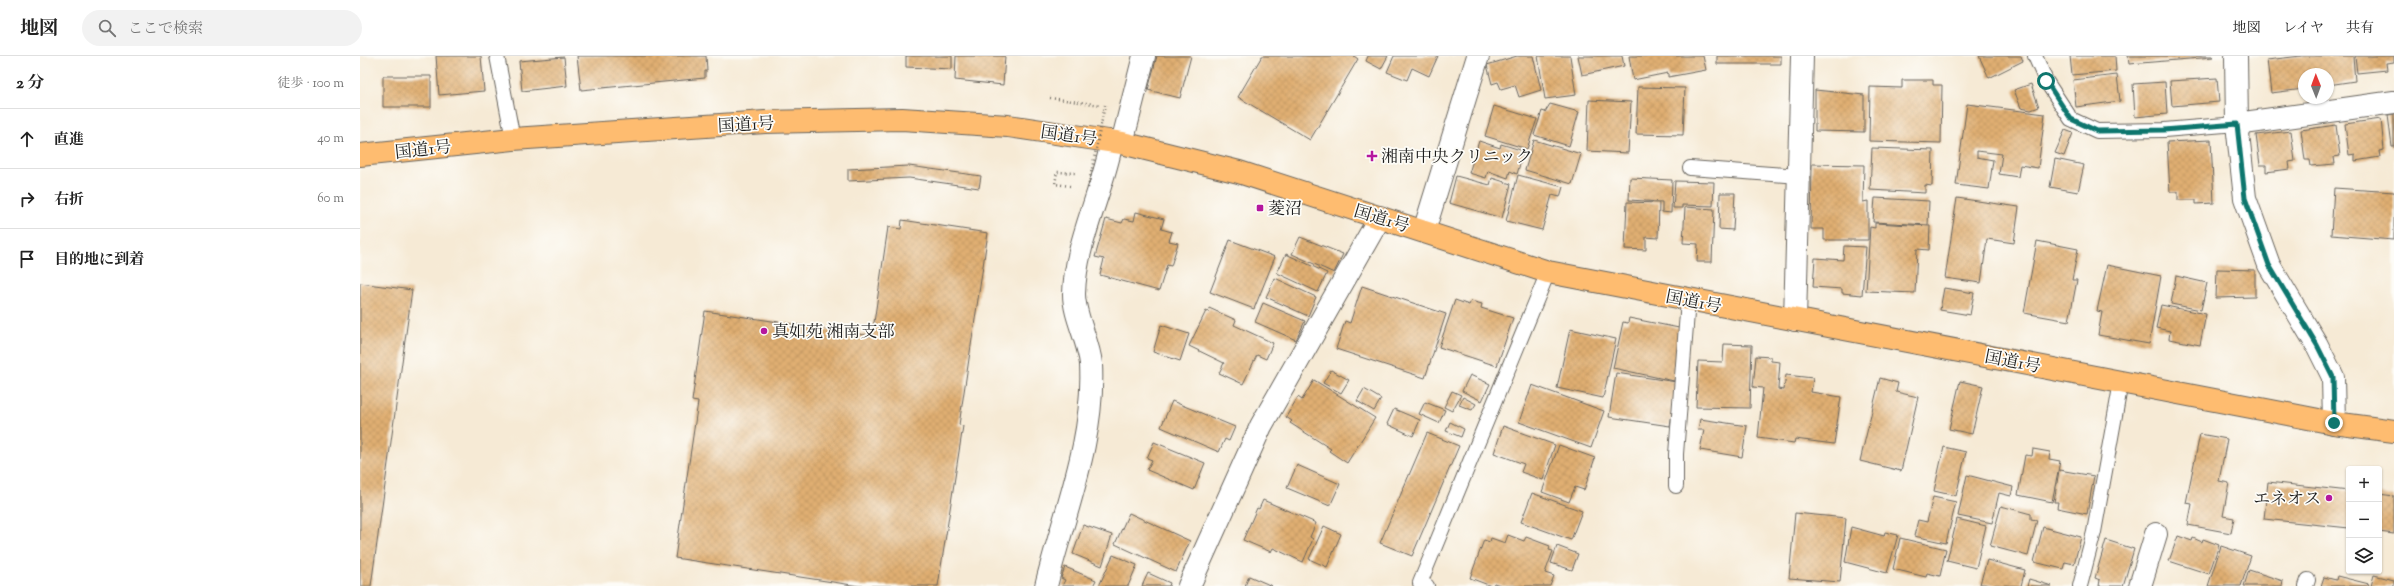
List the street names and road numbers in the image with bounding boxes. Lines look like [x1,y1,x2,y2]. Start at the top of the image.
street label: 国道1号 [717,113,775,139]
street label: 国道1号 [1039,121,1099,153]
street label: 国道1号 [394,136,453,166]
street label: 国道1号 [1351,200,1412,240]
street label: 国道1号 [1663,286,1724,320]
street label: 国道1号 [1982,346,2043,380]

